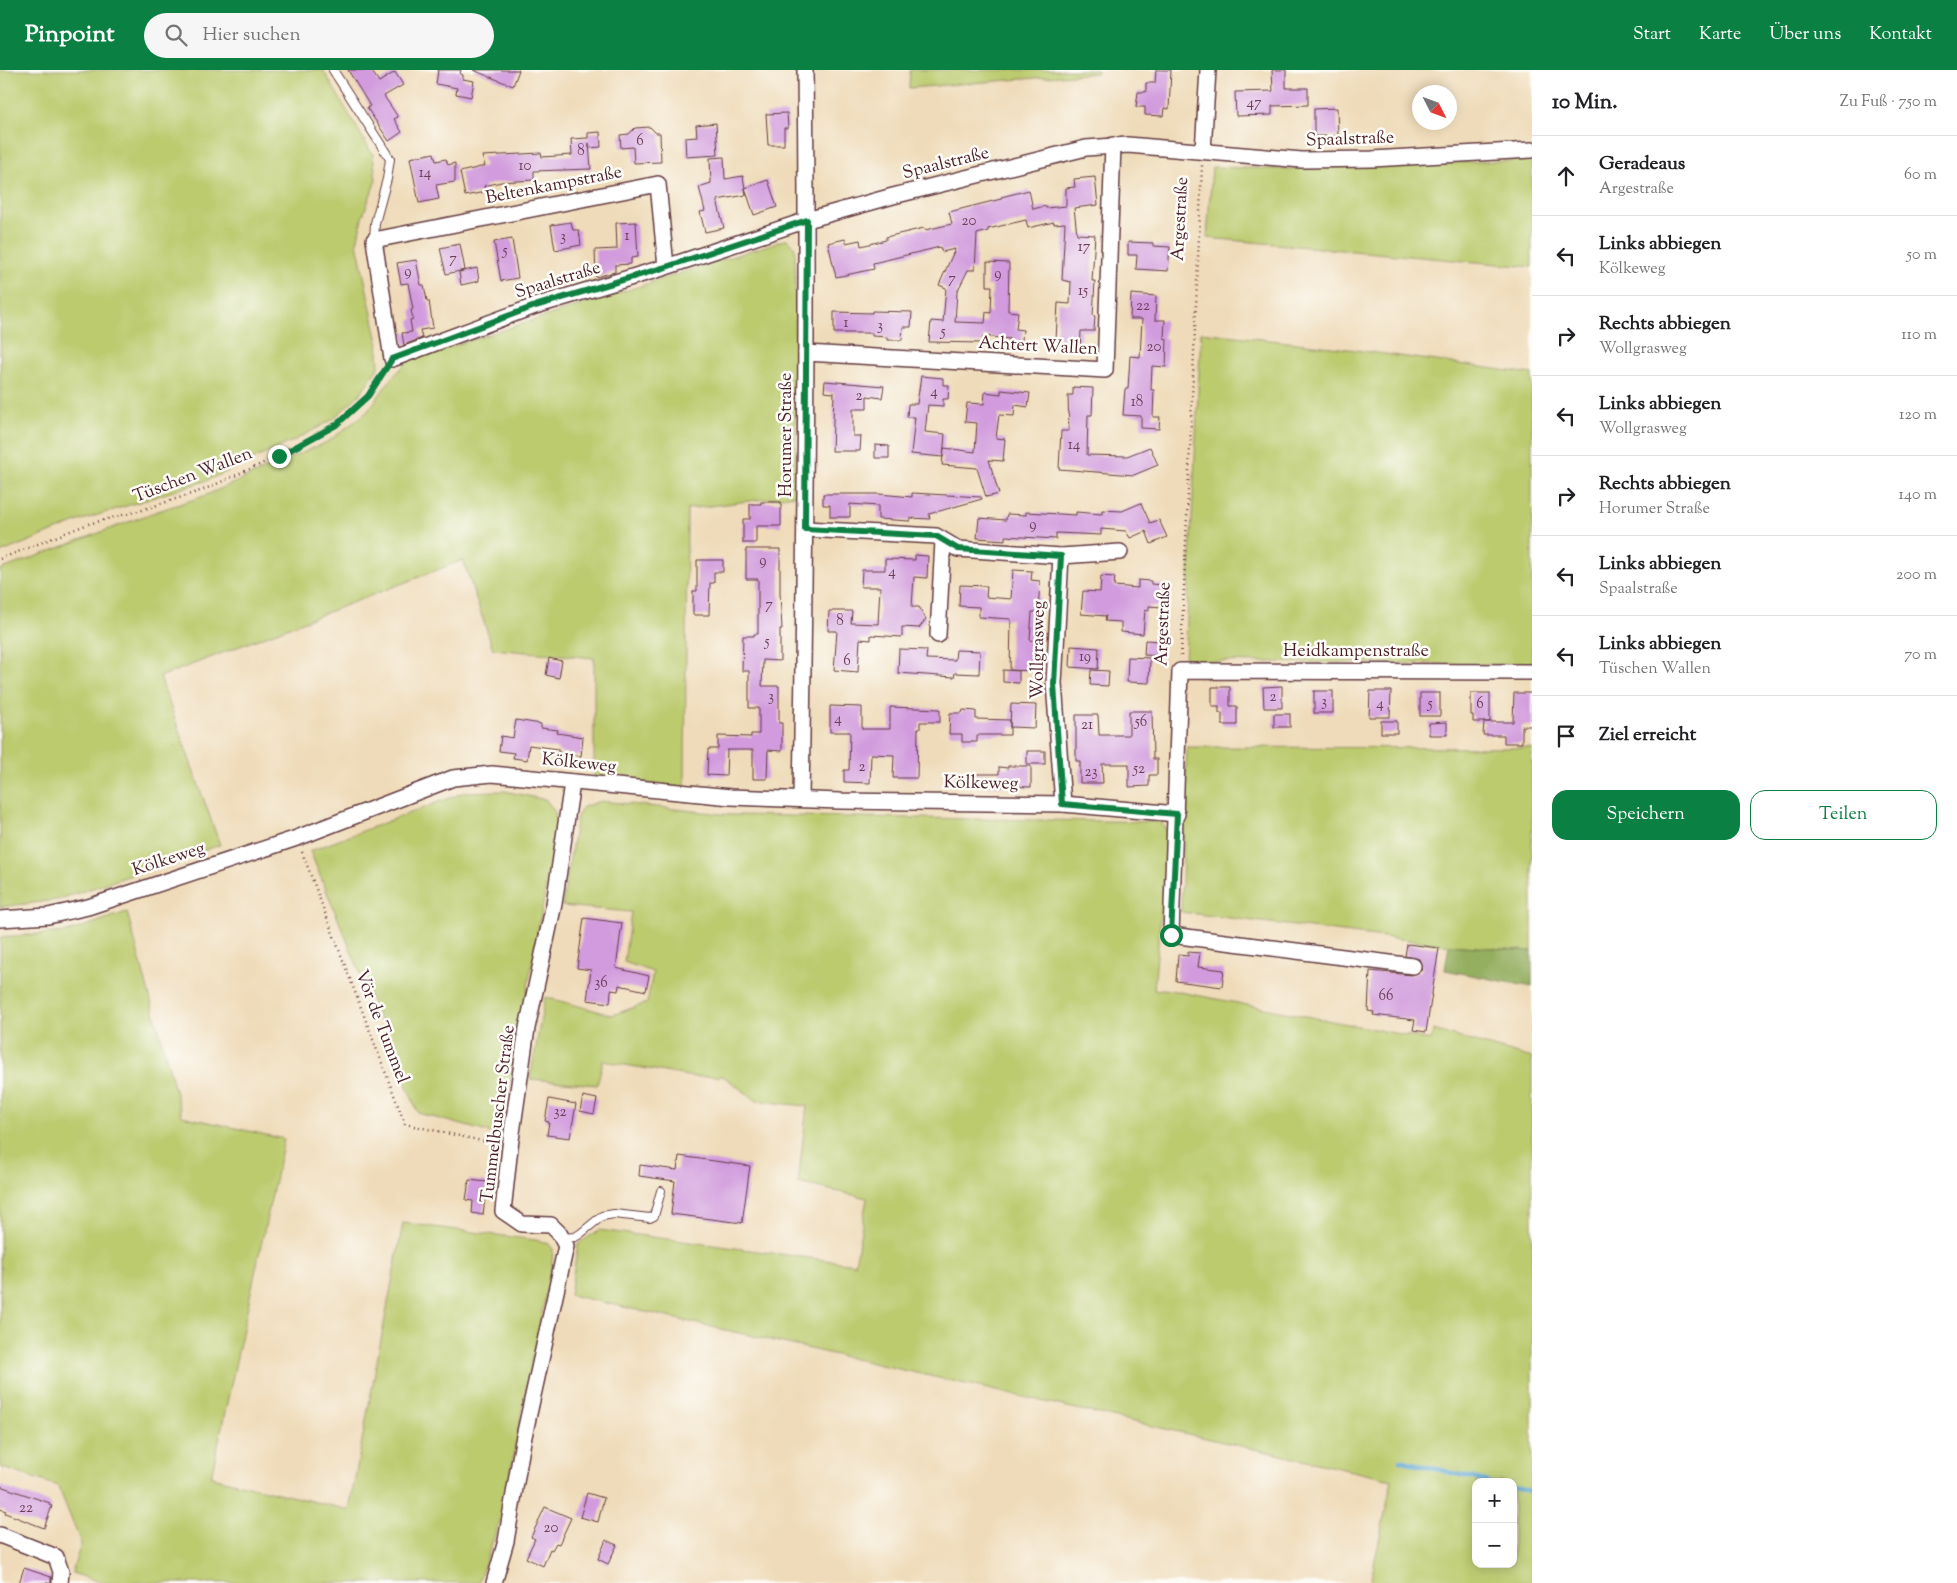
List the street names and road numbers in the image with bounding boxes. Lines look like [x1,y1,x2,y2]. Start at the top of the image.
street label: Spaalstraße [1305,125,1395,155]
street label: Spaalstraße [900,141,992,187]
street label: Beltenkampstraße [483,160,625,212]
street label: Argestraße [1166,176,1196,262]
street label: Spaalstraße [512,256,604,306]
street label: Achtert Wallen [978,331,1099,363]
street label: Horumer Straße [774,373,800,497]
street label: Tüschen Wallen [130,441,257,511]
street label: Argestraße [1150,581,1178,667]
street label: Wollgrasweg [1025,600,1053,700]
street label: Heidkampenstraße [1283,639,1429,665]
street label: Kölkeweg [540,747,618,781]
street label: Kölkeweg [943,770,1019,798]
street label: Kölkeweg [129,836,209,884]
street label: Vör de Tummel [347,966,415,1088]
street label: Tummelbuscher Straße [475,1024,523,1204]

